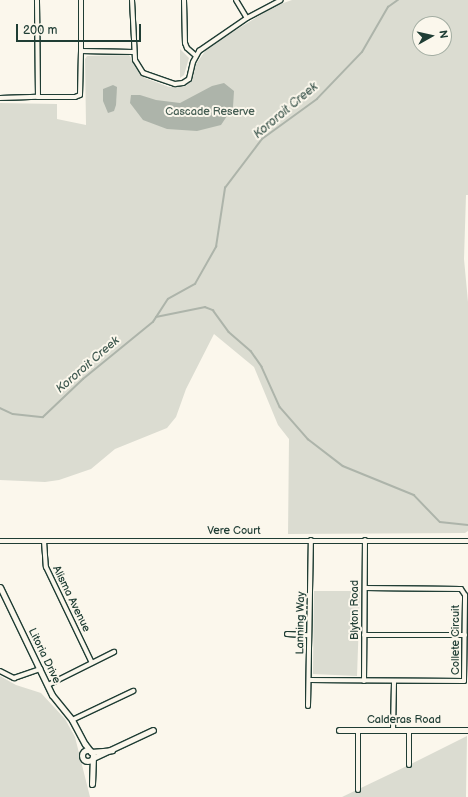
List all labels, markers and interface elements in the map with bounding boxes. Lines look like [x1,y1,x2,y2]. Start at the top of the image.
scale bar [18,16,143,42]
north arrow [412,16,452,56]
text: 200 m [23,23,57,38]
text: N [436,29,450,39]
water label: Kororoit Creek [251,80,321,142]
park label: Cascade Reserve [165,105,255,119]
water label: Kororoit Creek [53,334,123,396]
street label: Vere Court [207,524,261,538]
street label: Alisma Avenue [49,564,93,634]
street label: Blyton Road [348,580,362,640]
street label: Lanning Way [294,591,308,655]
street label: Collete Circuit [449,605,463,675]
street label: Litoria Drive [25,626,63,686]
street label: Calderas Road [367,713,441,727]

